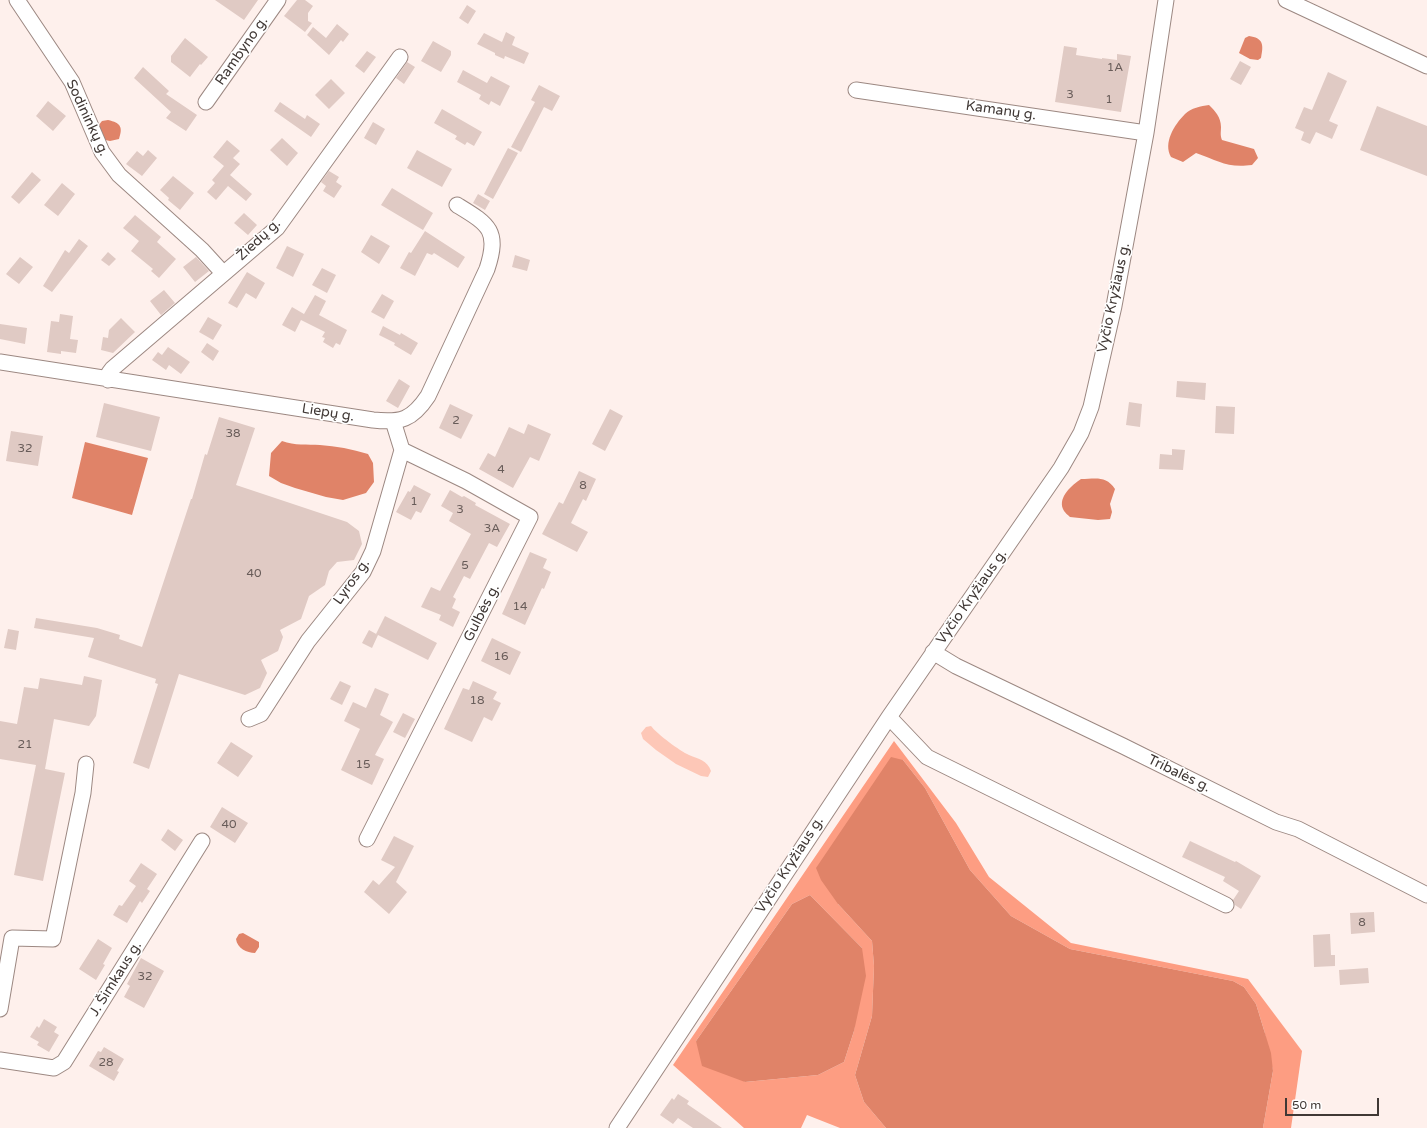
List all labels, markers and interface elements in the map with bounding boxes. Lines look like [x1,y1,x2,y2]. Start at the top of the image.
street label: Rambyno g. [212,13,272,89]
house number: 1A [1107,61,1123,75]
street label: Sodininkų g. [62,77,112,159]
house number: 3 [1066,88,1074,102]
house number: 1 [1105,93,1113,107]
street label: Kamanų g. [965,98,1037,124]
street label: Žiedų g. [234,216,284,264]
street label: Vyčio Kryžiaus g. [1094,242,1134,354]
street label: Liepų g. [301,401,355,425]
house number: 2 [452,414,460,428]
house number: 38 [225,427,241,441]
house number: 32 [17,442,33,456]
house number: 4 [497,463,505,477]
house number: 8 [579,479,587,493]
house number: 1 [410,495,418,509]
house number: 3 [456,503,464,517]
house number: 3A [484,522,500,536]
street label: Vyčio Kryžiaus g. [933,546,1011,648]
street label: Lyros g. [330,556,374,608]
house number: 5 [461,559,469,573]
house number: 40 [246,567,262,581]
street label: Gulbės g. [460,581,504,645]
house number: 14 [512,600,528,614]
house number: 16 [493,650,509,664]
house number: 18 [469,694,485,708]
house number: 21 [17,738,33,752]
street label: Tribalės g. [1145,752,1213,796]
house number: 15 [355,758,371,772]
street label: Vyčio Kryžiaus g. [752,814,828,916]
house number: 40 [221,818,237,832]
house number: 8 [1358,916,1366,930]
street label: J. Šimkaus g. [86,938,146,1020]
house number: 32 [137,970,153,984]
house number: 28 [98,1056,114,1070]
scale bar [1287,1090,1381,1116]
text: 50 m [1292,1098,1321,1112]

